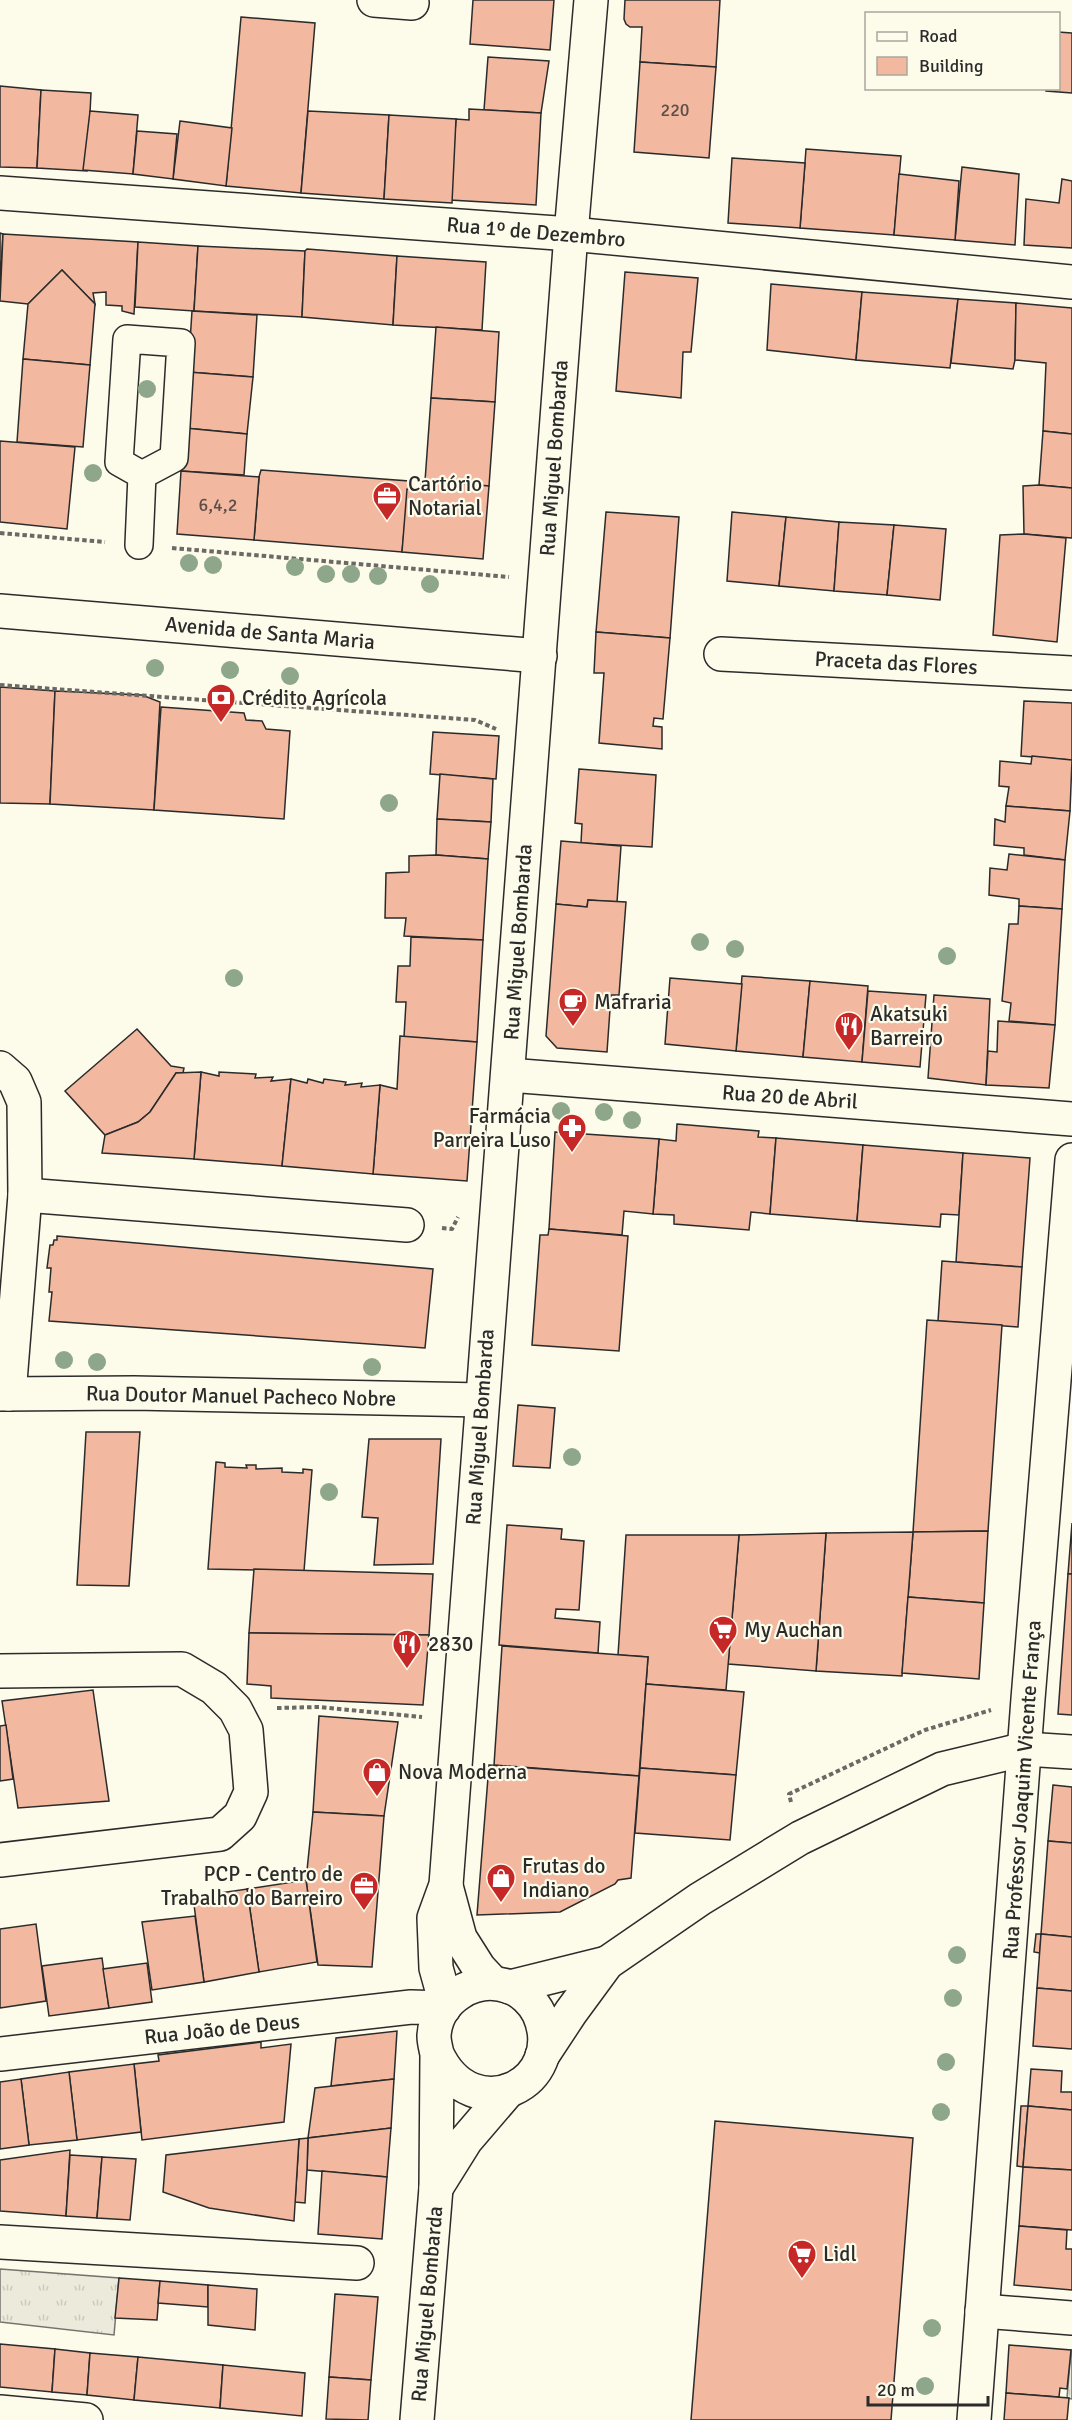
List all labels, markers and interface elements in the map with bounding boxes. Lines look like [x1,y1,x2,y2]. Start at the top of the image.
legend [865,12,1060,90]
text: Road [919,25,958,47]
text: Building [919,55,983,77]
house number: 220 [660,99,690,121]
street label: Rua 1º de Dezembro [445,211,627,253]
street label: Rua Miguel Bombarda [534,359,574,557]
place label: Cartório Notarial [408,471,482,521]
office icon: Cartório Notarial [371,480,403,522]
house number: 6,4,2 [199,494,237,516]
street label: Avenida de Santa Maria [164,611,376,655]
street label: Praceta das Flores [814,646,978,680]
bank icon: Crédito Agrícola [205,682,237,724]
place label: Crédito Agrícola [242,685,387,711]
street label: Rua Miguel Bombarda [498,843,538,1041]
cafe icon: Mafraria [557,986,589,1028]
place label: Mafraria [594,989,672,1015]
place label: Akatsuki Barreiro [870,1001,948,1051]
restaurant icon: Akatsuki Barreiro [833,1010,865,1052]
street label: Rua 20 de Abril [721,1079,859,1115]
place label: Farmácia Parreira Luso [433,1103,551,1153]
pharmacy icon: Farmácia Parreira Luso [556,1112,588,1154]
street label: Rua Miguel Bombarda [460,1328,500,1526]
street label: Rua Doutor Manuel Pacheco Nobre [86,1380,396,1412]
supermarket icon: My Auchan [707,1614,739,1656]
place label: My Auchan [744,1617,843,1643]
street label: Rua Professor Joaquim Vicente França [997,1619,1047,1961]
restaurant icon: 2830 [391,1628,423,1670]
place label: 2830 [428,1631,473,1657]
shop icon: Nova Moderna [361,1756,393,1798]
place label: Nova Moderna [398,1759,527,1785]
place label: Frutas do Indiano [522,1853,606,1903]
place label: PCP - Centro de Trabalho do Barreiro [161,1861,343,1911]
shop icon: Frutas do Indiano [485,1862,517,1904]
office icon: PCP - Centro de Trabalho do Barreiro [348,1870,380,1912]
street label: Rua João de Deus [143,2008,301,2050]
street label: Rua Miguel Bombarda [405,2205,449,2403]
supermarket icon: Lidl [786,2238,818,2280]
place label: Lidl [823,2241,857,2267]
scale bar [868,2369,988,2407]
text: 20 m [877,2379,915,2401]

